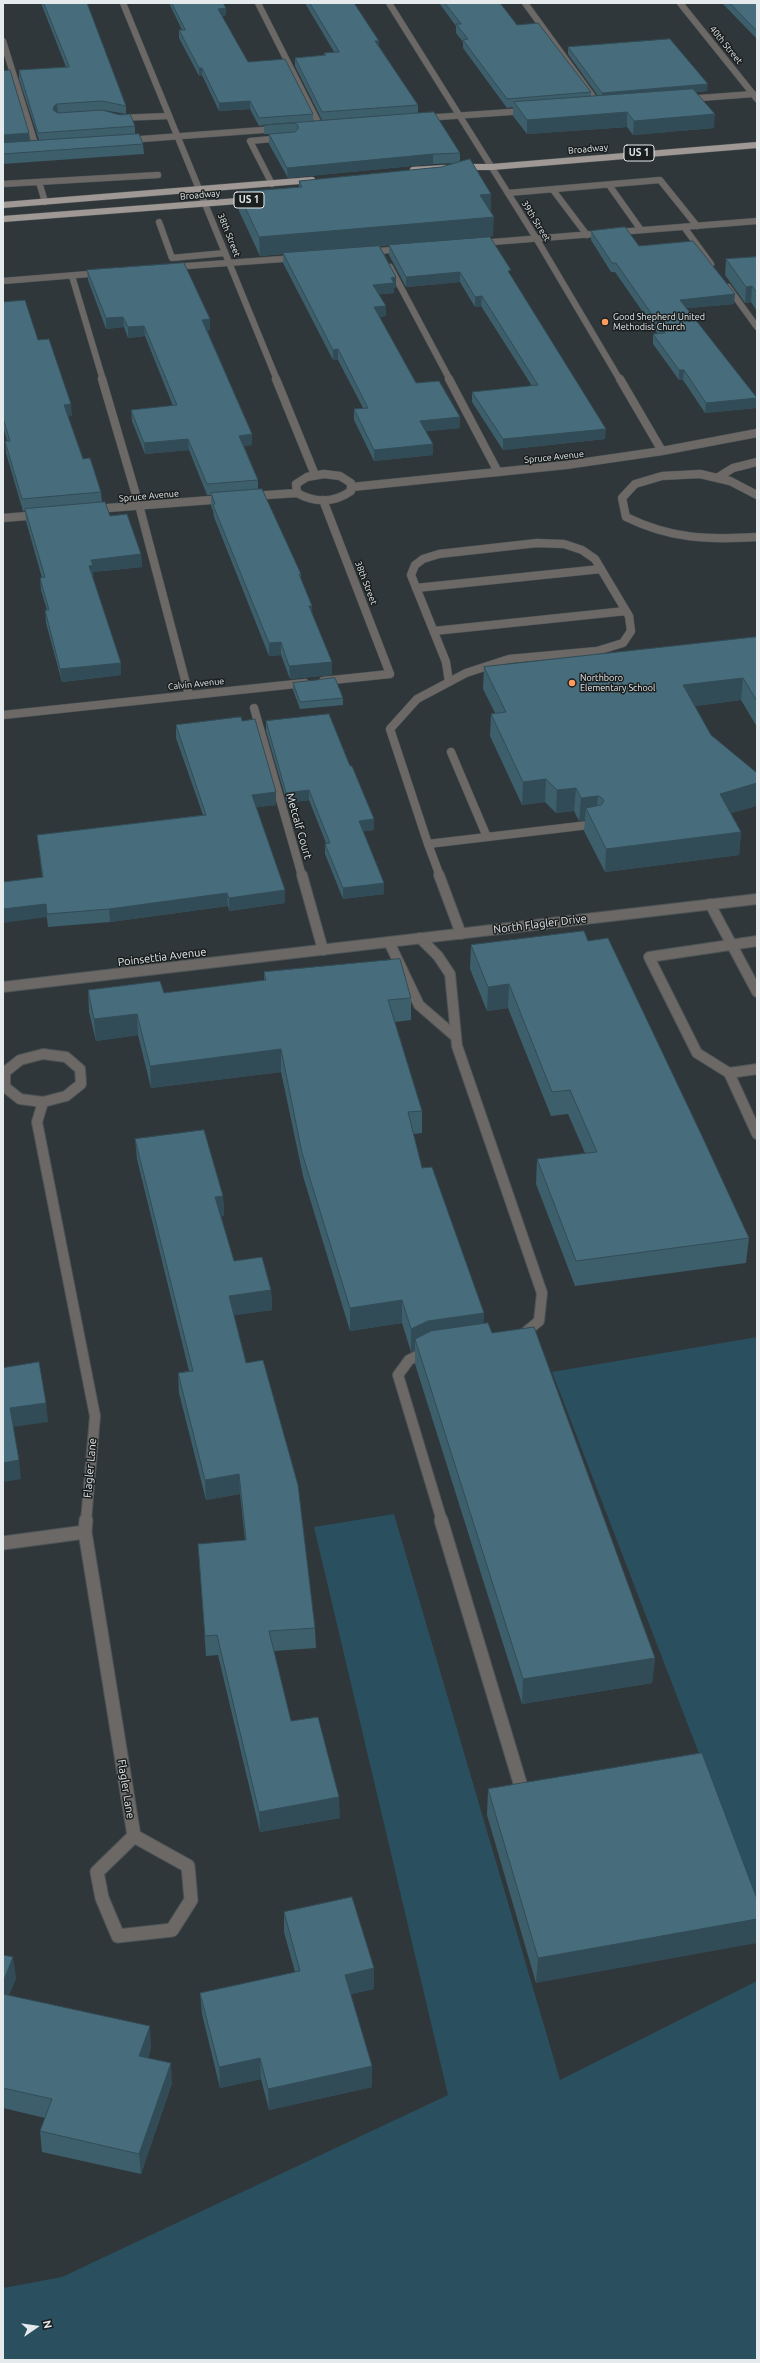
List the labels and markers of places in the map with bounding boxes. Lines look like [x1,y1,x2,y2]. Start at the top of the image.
place label: Good Shepherd United Methodist Church [613,312,705,333]
marker: Good Shepherd United Methodist Church [600,317,610,327]
place label: Northboro Elementary School [580,673,655,694]
marker: Northboro Elementary School [567,678,577,688]

